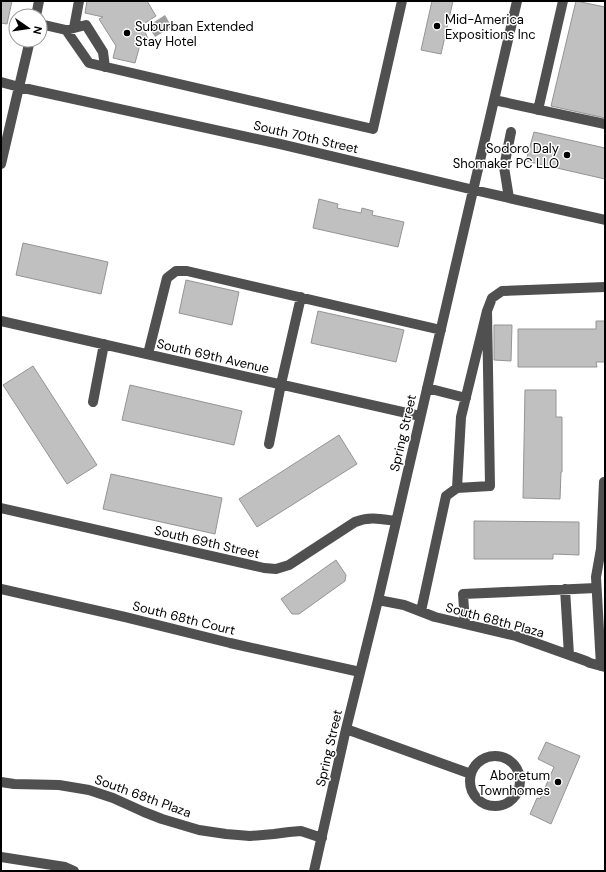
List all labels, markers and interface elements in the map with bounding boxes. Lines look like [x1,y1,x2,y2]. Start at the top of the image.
north arrow [8,8,48,48]
place label: Mid-America Expositions Inc [445,11,536,43]
place label: Suburban Extended Stay Hotel [135,18,254,50]
marker: Mid-America Expositions Inc [432,21,442,31]
text: N [30,25,45,36]
marker: Suburban Extended Stay Hotel [122,28,132,38]
street label: South 70th Street [252,117,360,157]
place label: Sodoro Daly Shomaker PC LLO [453,140,559,172]
marker: Sodoro Daly Shomaker PC LLO [562,150,572,160]
street label: South 69th Avenue [155,335,271,377]
street label: Spring Street [386,393,420,473]
street label: South 69th Street [153,522,261,562]
street label: South 68th Court [131,597,237,639]
street label: South 68th Plaza [444,599,546,641]
street label: Spring Street [312,708,346,788]
place label: Aboretum Townhomes [478,767,550,799]
street label: South 68th Plaza [92,771,194,821]
marker: Aboretum Townhomes [553,777,563,787]

